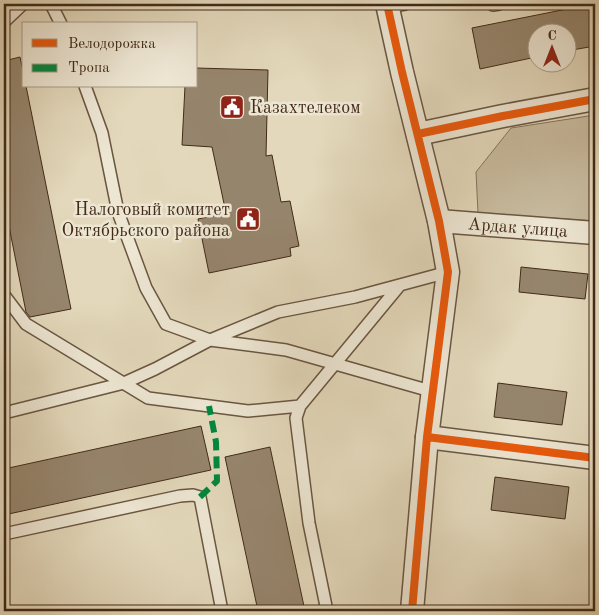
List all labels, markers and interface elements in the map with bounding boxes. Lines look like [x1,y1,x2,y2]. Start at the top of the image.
legend [22,22,198,88]
north arrow [526,22,576,72]
text: С [547,29,557,43]
text: Велодорожка [68,37,156,52]
text: Тропа [68,61,110,76]
public building icon: Казахтелеком [219,94,245,120]
place label: Казахтелеком [250,99,361,117]
place label: Налоговый комитет Октябрьского района [62,201,230,240]
public building icon: Налоговый комитет Октябрьского района [235,206,261,232]
street label: Ардак улица [467,215,569,241]

